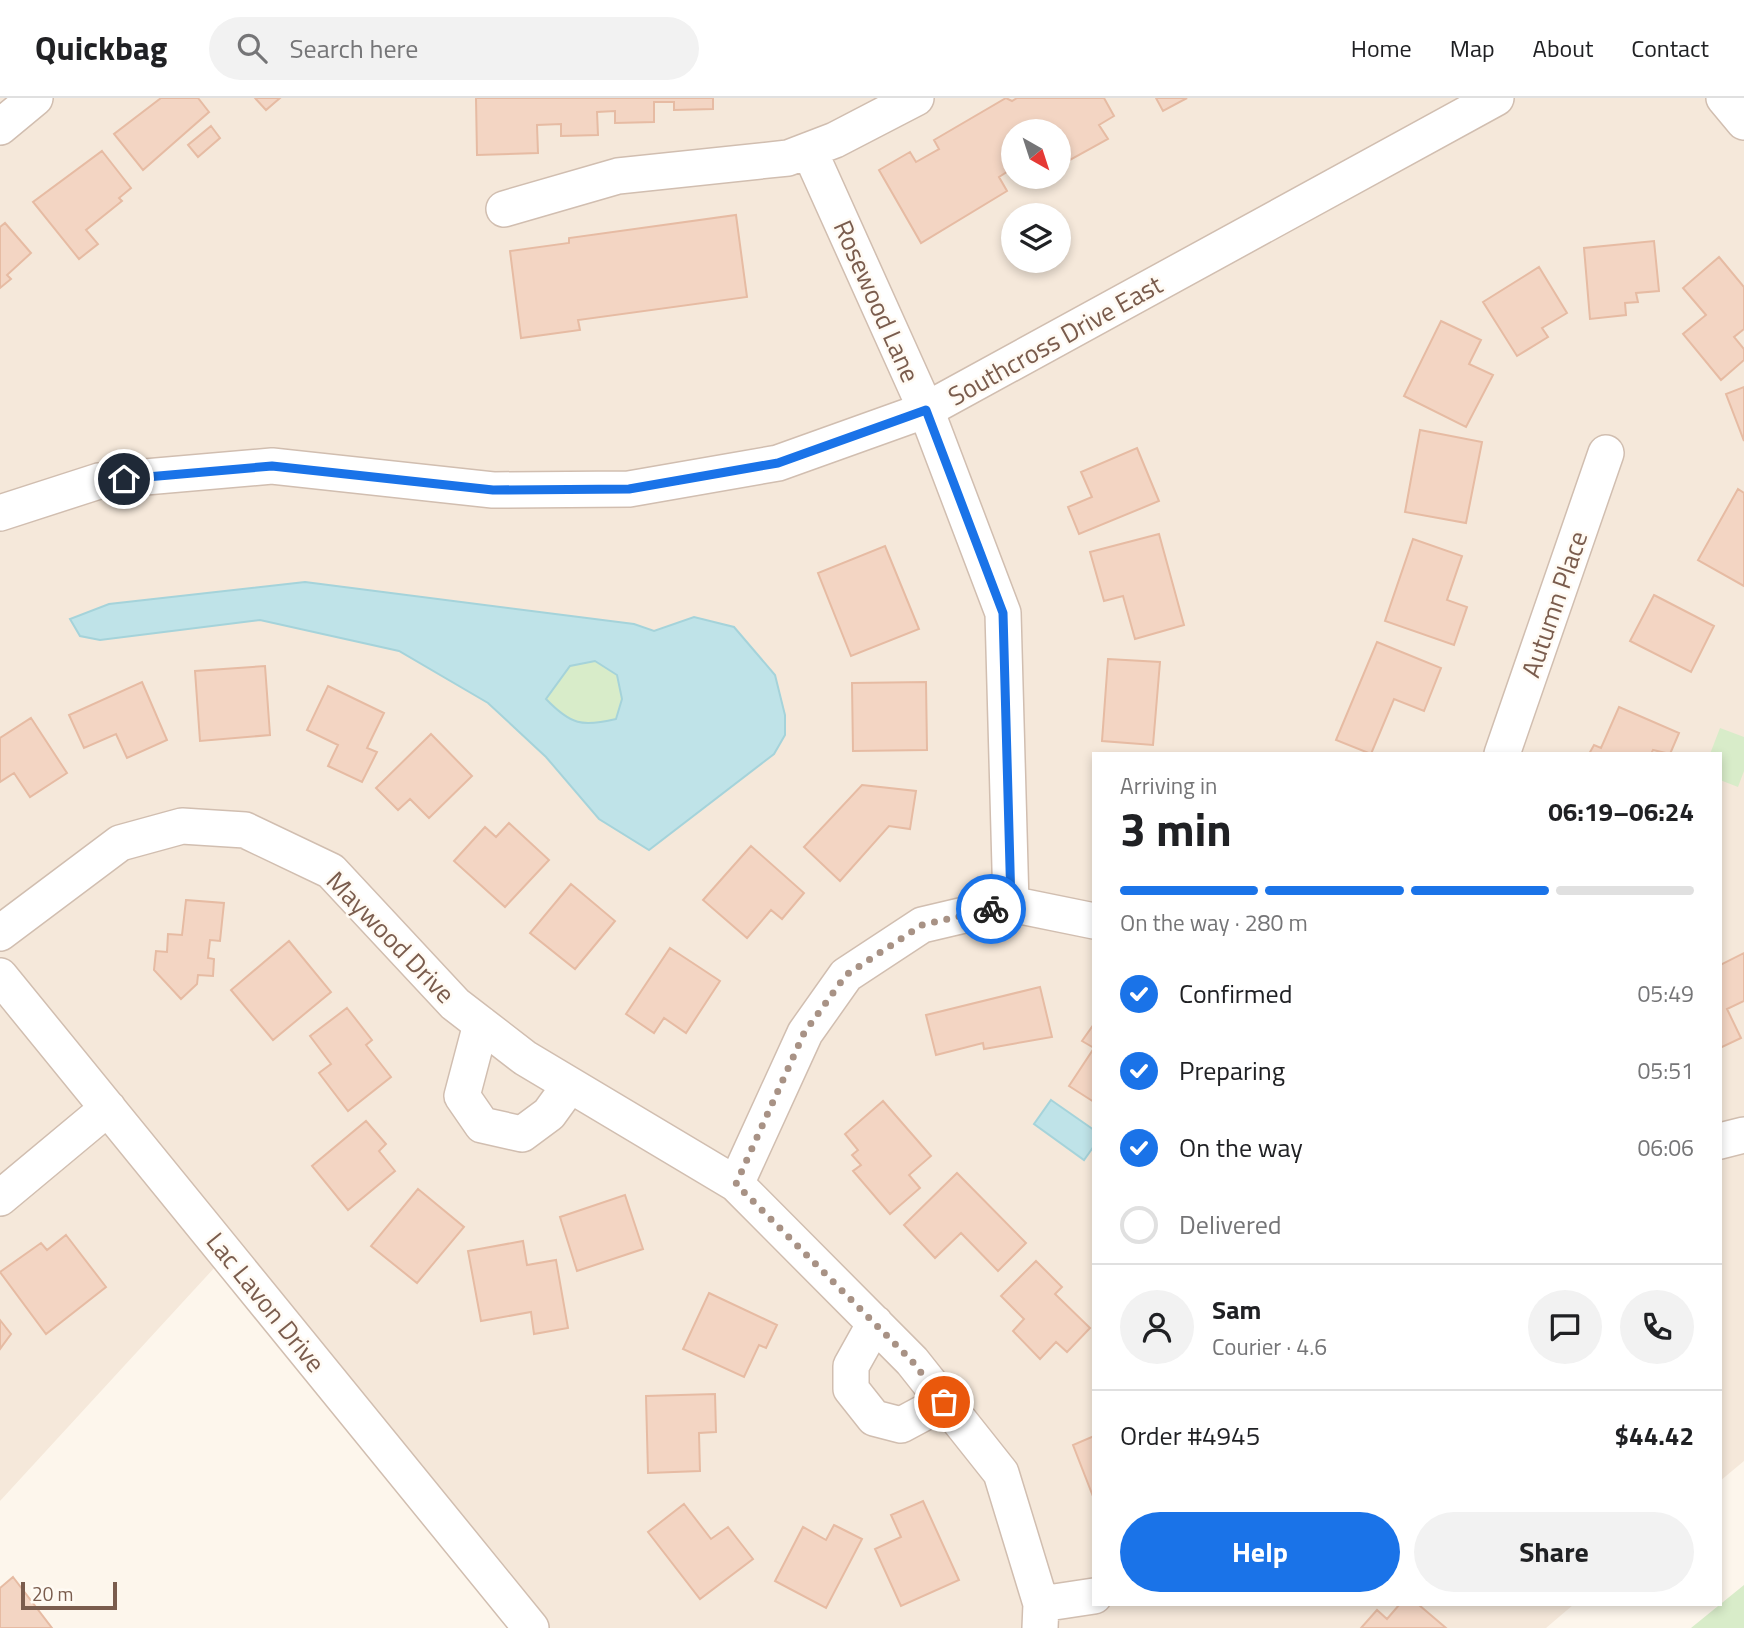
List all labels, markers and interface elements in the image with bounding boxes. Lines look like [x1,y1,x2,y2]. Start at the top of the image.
search box [209,17,699,80]
text: Quickbag [35,23,167,73]
icon: search [233,29,271,67]
text: Search here [289,29,418,68]
text: Home [1351,30,1412,66]
text: Map [1450,30,1495,66]
text: About [1533,30,1593,66]
text: Contact [1631,30,1709,66]
north arrow [1001,119,1071,189]
map controls [1001,119,1071,273]
button: layers [1001,203,1071,273]
street label: Rosewood Lane [824,214,930,388]
street label: Southcross Drive East [941,265,1169,415]
pin [94,449,154,509]
icon: home [105,460,143,498]
street label: Autumn Place [1511,526,1597,682]
text: Arriving in [1120,768,1217,803]
text: 06:19–06:24 [1548,792,1694,831]
text: 3 min [1120,794,1232,864]
street label: Maywood Drive [318,862,464,1012]
courier [956,874,1026,944]
icon: bike [972,890,1010,928]
text: On the way · 280 m [1120,905,1308,940]
text: Confirmed [1179,974,1293,1013]
icon: check [1120,975,1158,1013]
text: 05:49 [1637,976,1694,1011]
text: Preparing [1179,1051,1285,1090]
icon: check [1120,1052,1158,1090]
text: 05:51 [1637,1053,1694,1088]
text: On the way [1179,1128,1303,1167]
icon: check [1120,1129,1158,1167]
text: 06:06 [1637,1130,1694,1165]
text: Delivered [1179,1205,1282,1244]
street label: Lac Lavon Drive [197,1224,335,1380]
button: person [1120,1290,1194,1364]
text: Sam [1212,1290,1261,1329]
button: chat [1528,1290,1602,1364]
button: phone [1620,1290,1694,1364]
text: Courier · 4.6 [1212,1329,1327,1364]
pin [914,1372,974,1432]
icon: bag [925,1383,963,1421]
text: Order #4945 [1120,1416,1260,1455]
text: $44.42 [1615,1416,1694,1455]
button: Help [1120,1512,1400,1592]
button: Share [1414,1512,1694,1592]
scale bar [21,1579,117,1611]
text: 20 m [32,1579,73,1608]

